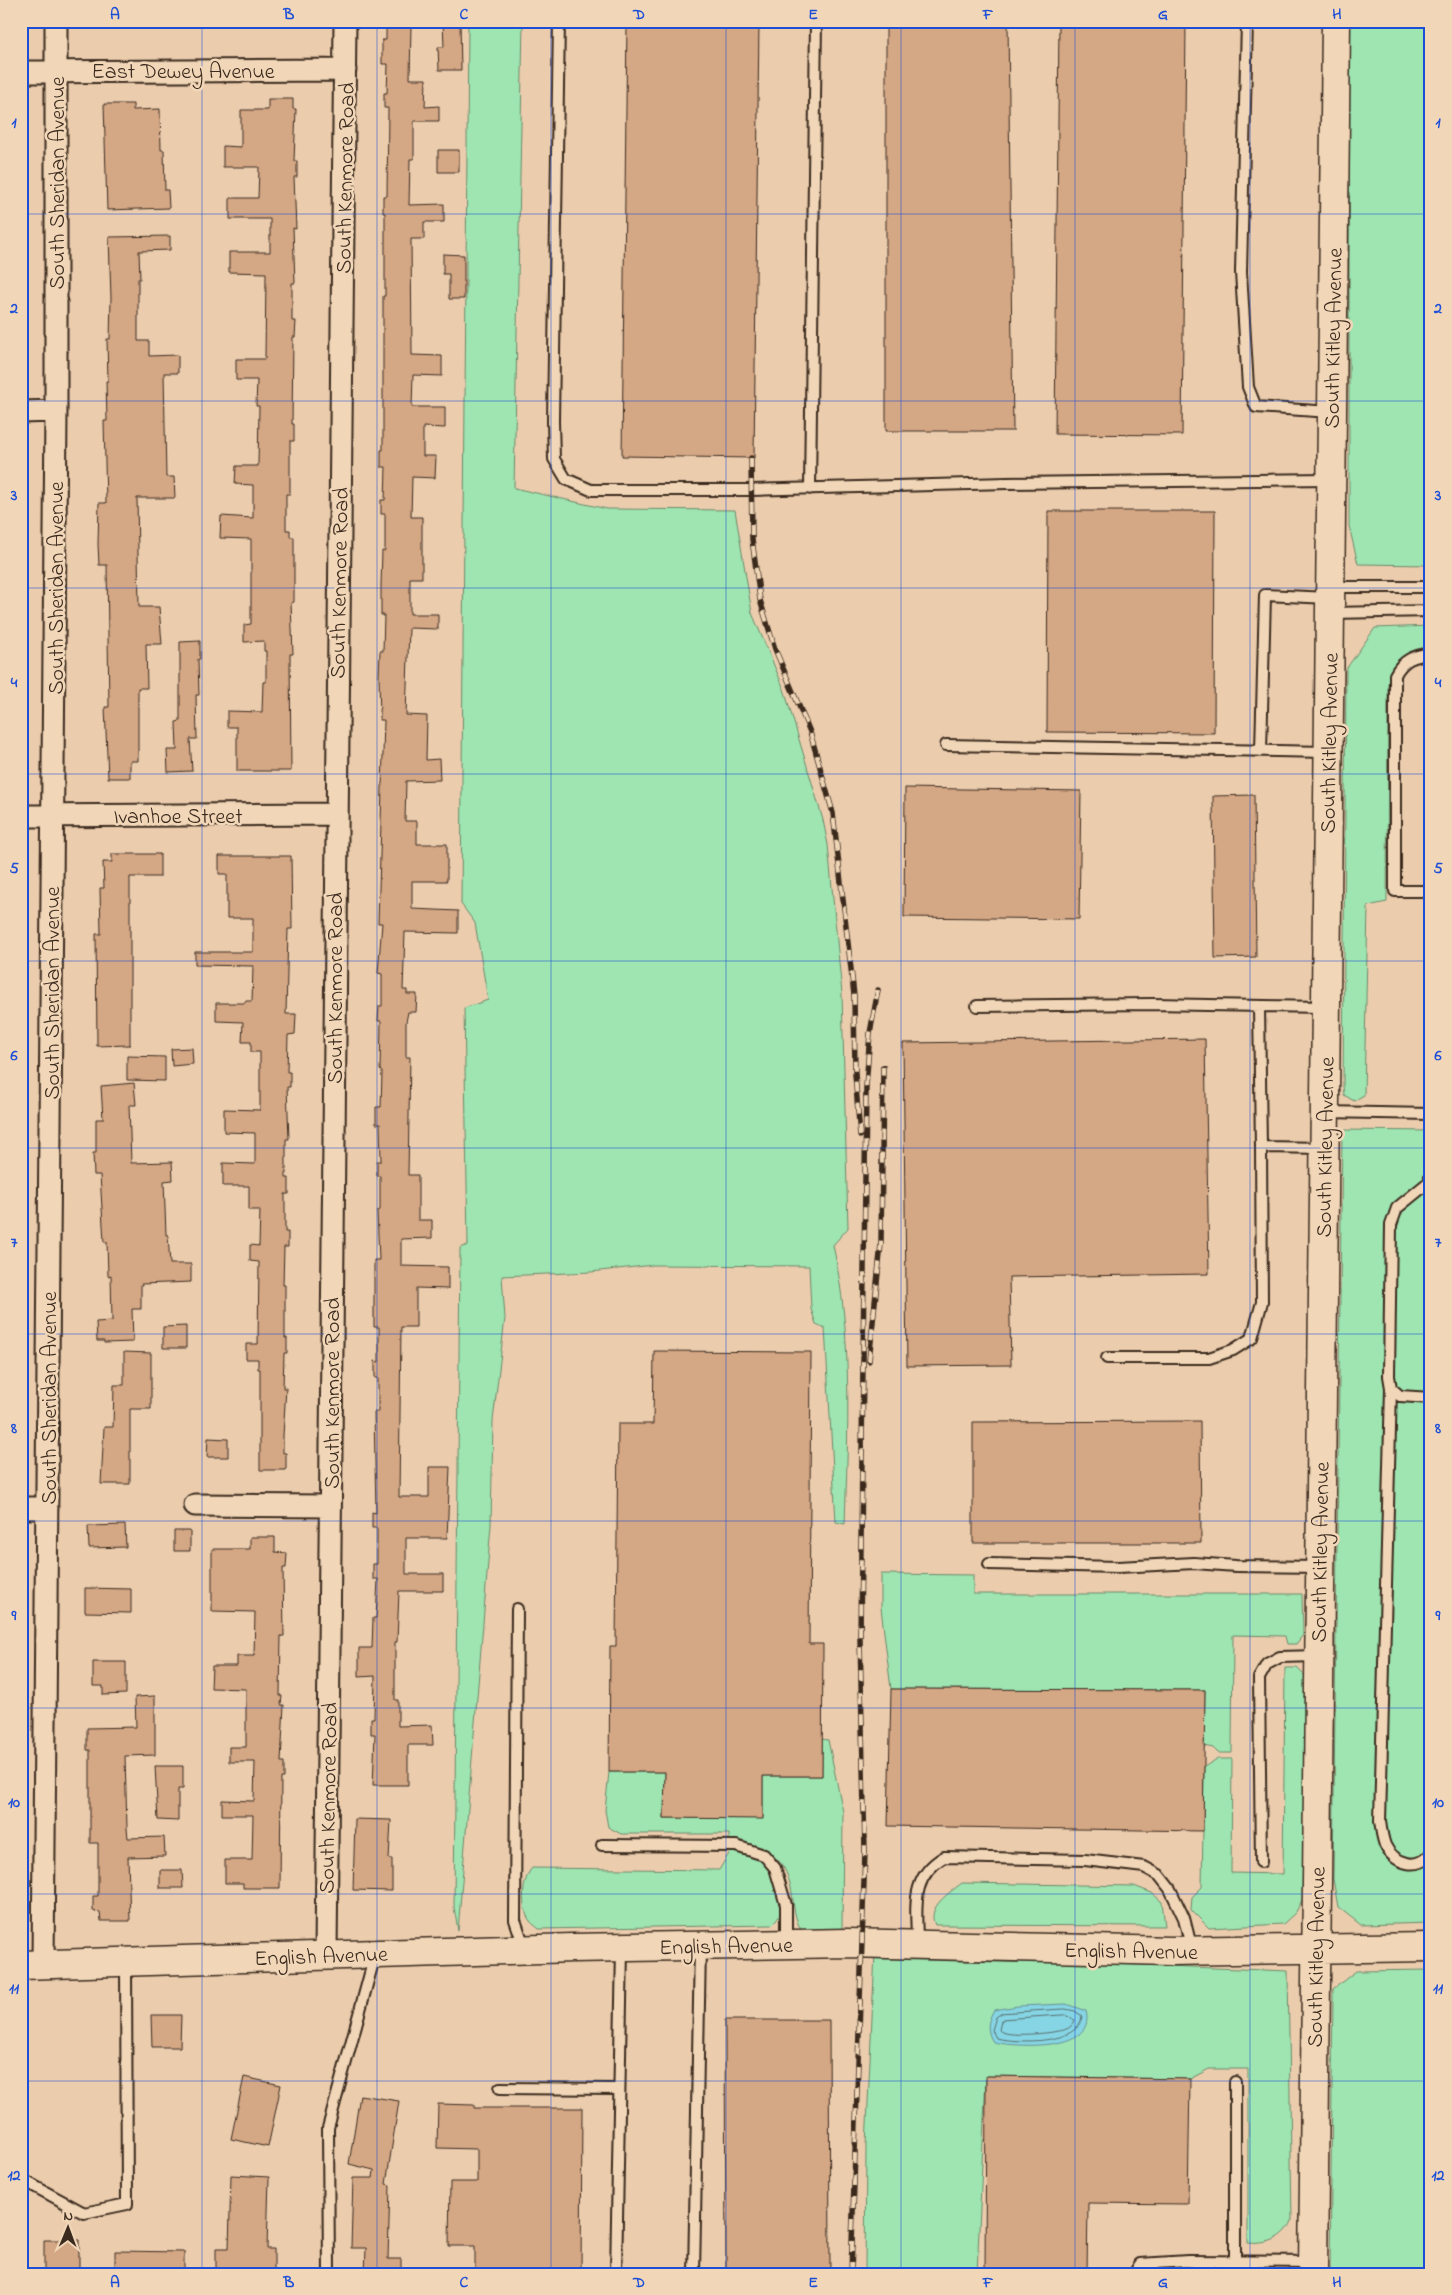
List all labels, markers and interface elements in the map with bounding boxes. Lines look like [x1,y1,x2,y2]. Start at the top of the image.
text: A [110,3,120,27]
text: B [283,3,295,27]
text: C [460,3,469,27]
text: D [632,3,645,27]
text: E [808,3,818,27]
text: F [982,3,994,27]
text: G [1158,3,1168,27]
text: H [1332,3,1342,27]
street label: East Dewey Avenue [91,57,275,90]
street label: South Sheridan Avenue [43,76,75,290]
street label: South Kenmore Road [329,82,365,274]
text: 1 [11,111,17,135]
text: 1 [1435,111,1441,135]
street label: South Kitley Avenue [1317,247,1354,429]
text: 2 [9,297,18,321]
text: 2 [1433,297,1442,321]
street label: South Sheridan Avenue [42,481,74,695]
text: 3 [10,484,18,508]
text: 3 [1434,484,1442,508]
street label: South Kenmore Road [323,487,359,679]
street label: South Kitley Avenue [1313,652,1350,834]
text: 4 [10,671,18,695]
text: 4 [1434,671,1442,695]
street label: Ivanhoe Street [113,802,243,834]
text: 5 [9,857,19,881]
text: 5 [1433,857,1443,881]
street label: South Sheridan Avenue [38,886,70,1100]
street label: South Kenmore Road [321,892,353,1084]
text: 6 [9,1044,18,1068]
text: 6 [1433,1044,1442,1068]
street label: South Kitley Avenue [1309,1056,1346,1238]
text: 7 [11,1231,18,1255]
text: 7 [1435,1231,1442,1255]
street label: South Sheridan Avenue [35,1291,67,1505]
street label: South Kenmore Road [318,1297,350,1489]
text: 8 [10,1417,17,1441]
text: 8 [1434,1417,1441,1441]
street label: South Kitley Avenue [1304,1461,1341,1643]
text: 9 [11,1604,17,1628]
text: 9 [1435,1604,1441,1628]
street label: South Kenmore Road [312,1702,348,1894]
text: 10 [8,1791,20,1815]
text: 10 [1432,1791,1444,1815]
street label: South Kitley Avenue [1300,1866,1337,2048]
street label: English Avenue [659,1931,793,1966]
street label: English Avenue [1064,1936,1198,1971]
street label: English Avenue [254,1940,389,1977]
text: 11 [9,1977,20,2001]
text: 11 [1433,1977,1444,2001]
text: 12 [7,2164,21,2188]
text: 12 [1431,2164,1445,2188]
north arrow [42,2202,92,2252]
text: N [63,2206,73,2227]
text: A [110,2271,120,2295]
text: B [283,2271,295,2295]
text: C [460,2271,469,2295]
text: D [632,2271,645,2295]
text: E [808,2271,818,2295]
text: F [982,2271,994,2295]
text: G [1158,2271,1168,2295]
text: H [1332,2271,1342,2295]

